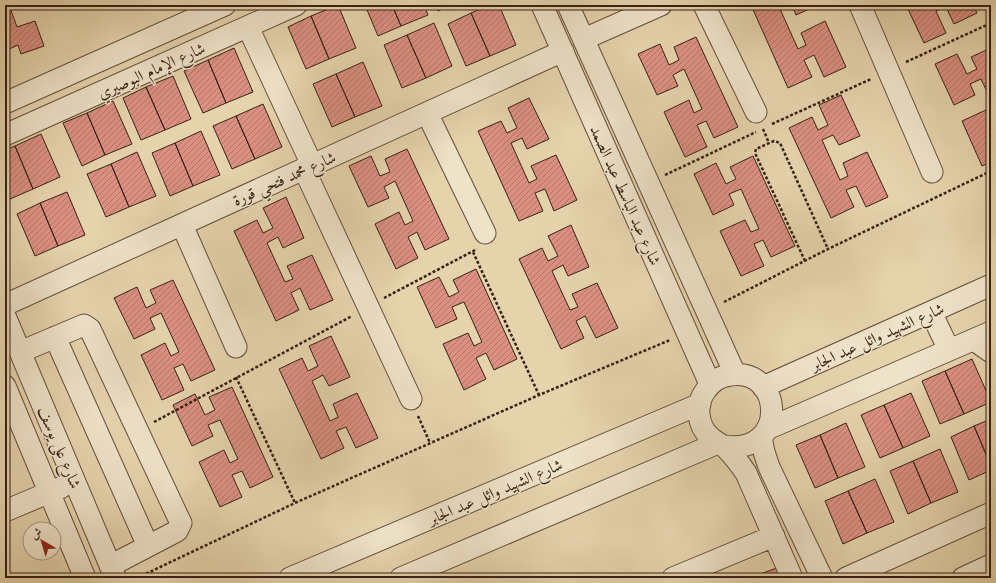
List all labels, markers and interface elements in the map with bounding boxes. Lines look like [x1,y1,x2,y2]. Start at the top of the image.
street label: شارع الإمام البوصيري [96,41,210,107]
street label: شارع عبد الباسط عبد الصمد [582,123,663,270]
street label: شارع محمد فتحي قورة [231,150,341,215]
street label: شارع الشهيد وائل عبد الجابر [807,301,948,379]
street label: شارع على يوسف [30,404,83,493]
street label: شارع الشهيد وائل عبد الجابر [425,457,567,533]
north arrow [22,521,62,561]
text: ش [29,527,45,542]

